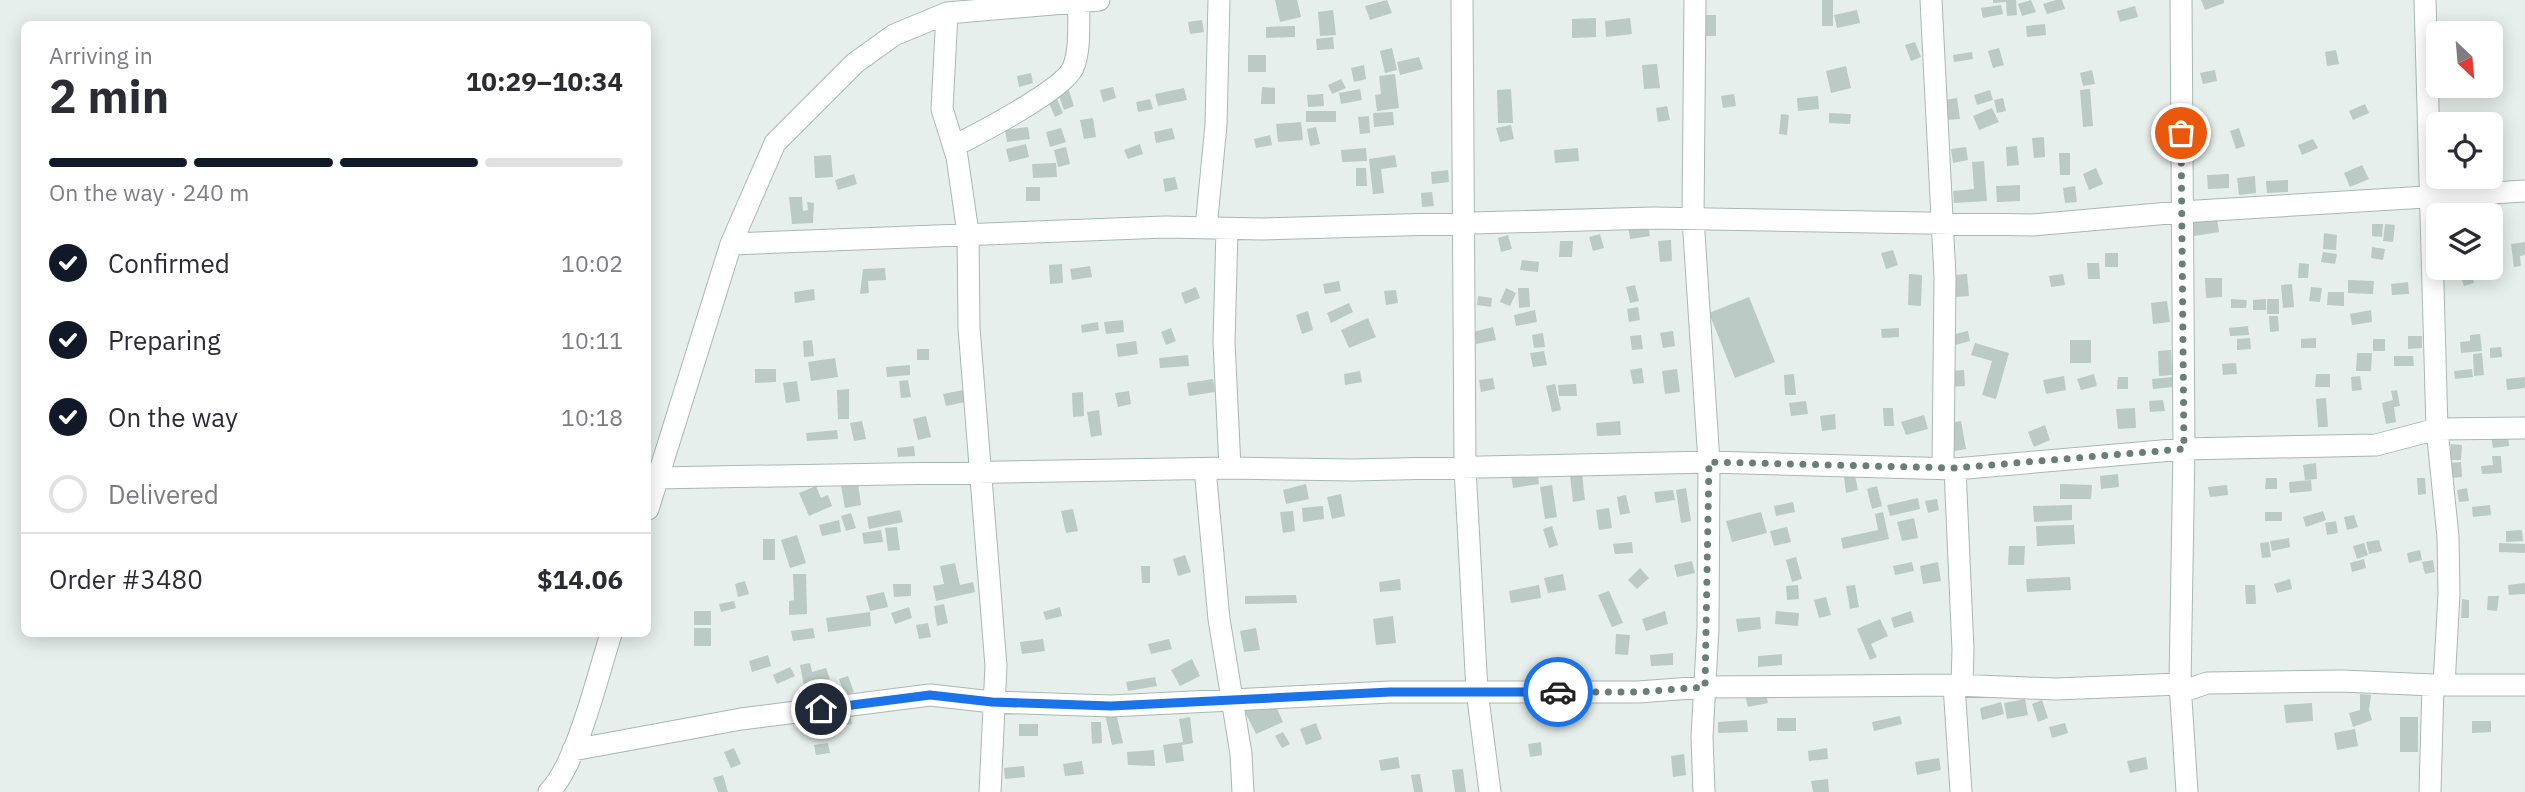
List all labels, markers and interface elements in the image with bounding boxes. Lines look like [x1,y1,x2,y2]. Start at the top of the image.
north arrow [2426,21,2502,98]
map controls [2426,21,2503,280]
text: Arriving in [49,40,153,70]
text: 10:29–10:34 [466,64,623,98]
text: 2 min [49,66,169,126]
pin [2151,103,2211,163]
button: locate [2426,112,2503,189]
icon: bag [2162,114,2200,152]
text: On the way · 240 m [49,177,249,207]
button: layers [2426,203,2503,280]
icon: check [49,244,87,282]
text: Confirmed [108,246,230,280]
text: 10:02 [561,248,623,278]
icon: check [49,321,87,359]
text: Preparing [108,323,221,357]
text: 10:11 [561,325,623,355]
icon: check [49,398,87,436]
text: On the way [108,400,238,434]
text: 10:18 [561,402,623,432]
text: Delivered [108,477,219,511]
text: Order #3480 [49,562,203,596]
text: $14.06 [537,562,623,596]
courier [1523,657,1593,727]
icon: car [1539,673,1577,711]
pin [791,679,851,739]
icon: home [802,690,840,728]

